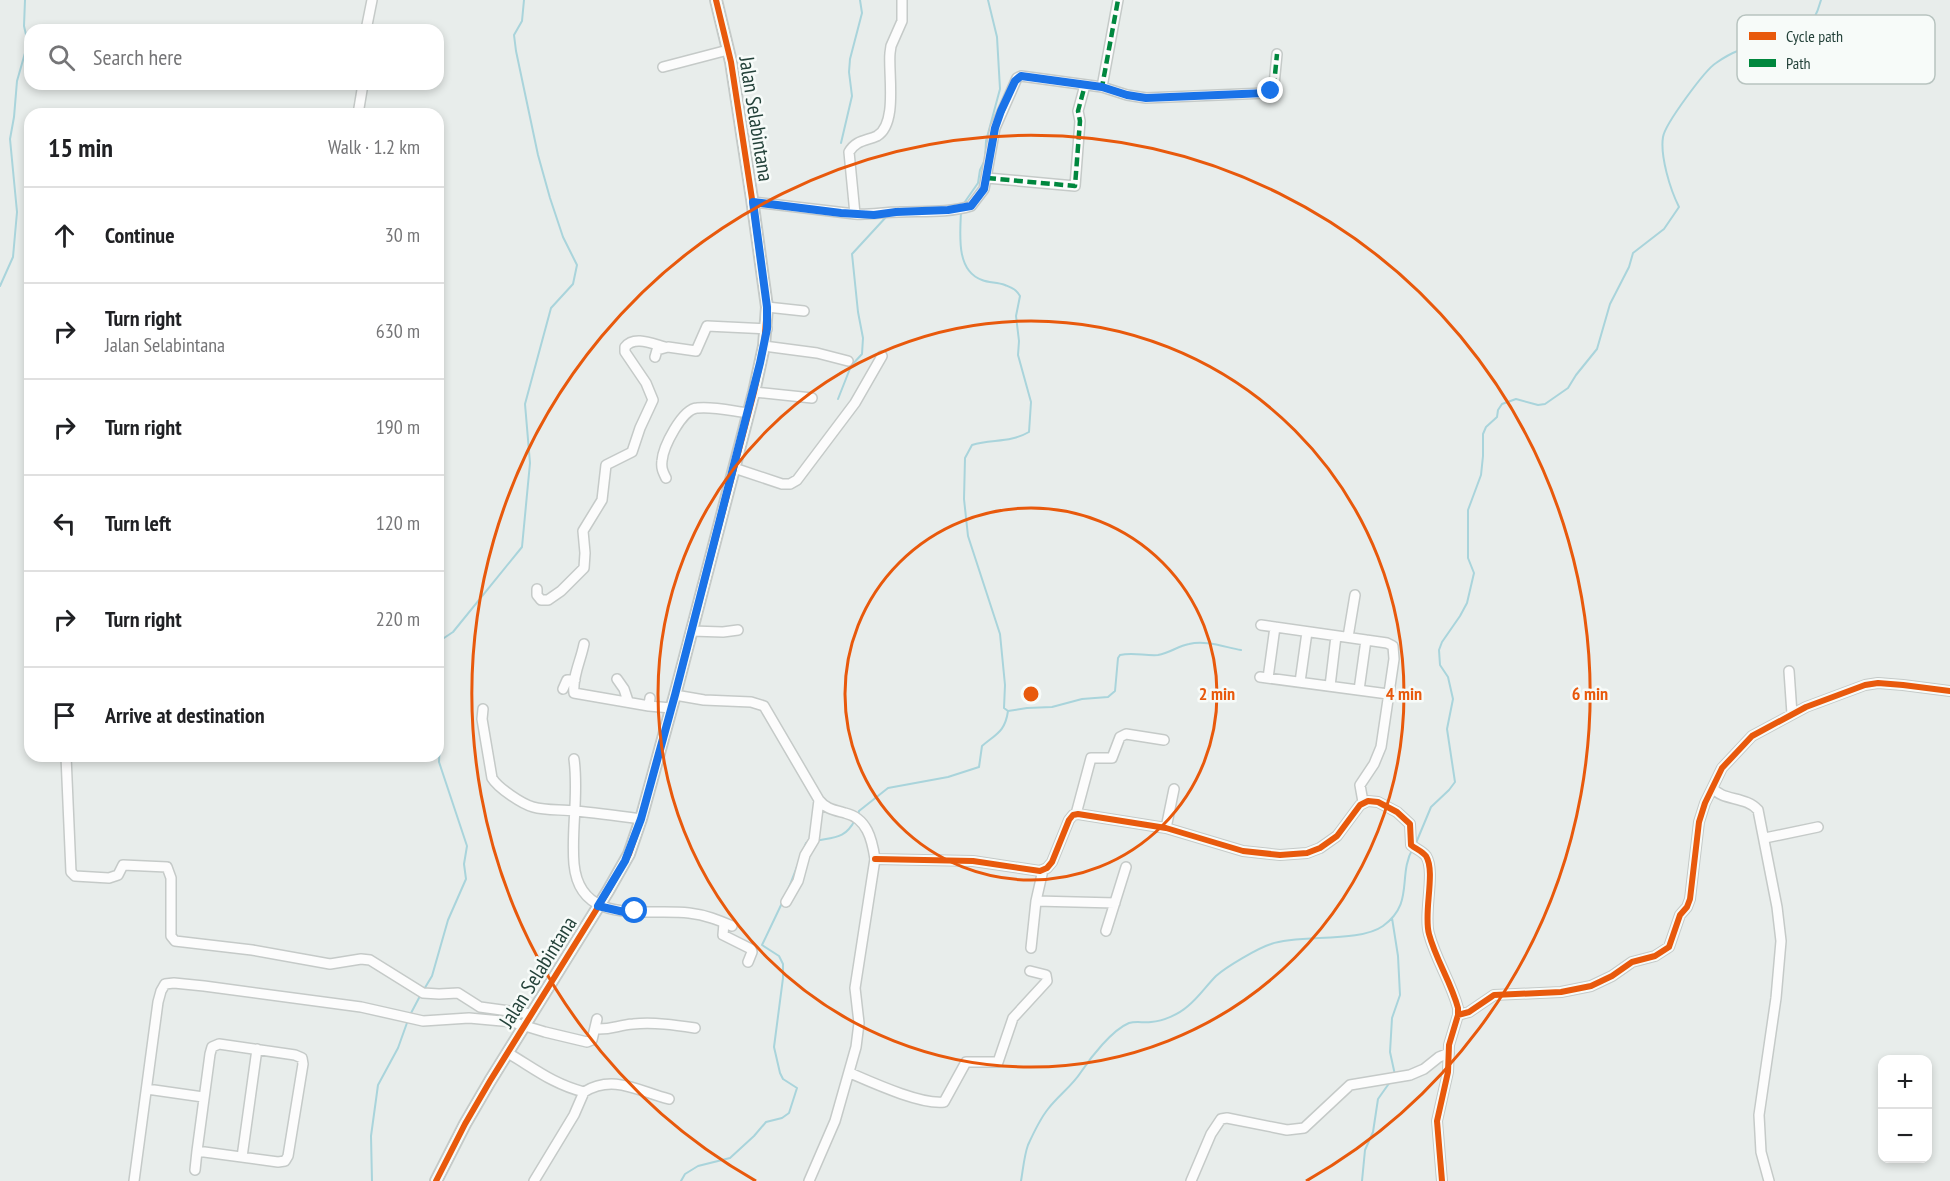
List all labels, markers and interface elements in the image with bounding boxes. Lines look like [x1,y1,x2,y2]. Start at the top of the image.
legend [1737,15,1935,84]
search box [24,24,444,90]
text: Cycle path [1786,26,1843,46]
icon: search [45,41,78,74]
text: Search here [93,43,182,71]
text: Path [1786,53,1811,73]
street label: Jalan Selabintana [733,54,780,183]
route end [1257,77,1283,103]
text: 15 min [48,131,113,164]
text: Walk · 1.2 km [328,134,420,160]
icon: ahead [48,219,81,252]
text: Continue [105,221,175,249]
text: 30 m [385,222,420,248]
text: Turn right [105,304,182,332]
icon: right [48,315,81,348]
text: 630 m [376,318,420,344]
text: Jalan Selabintana [105,332,225,358]
icon: right [48,411,81,444]
text: Turn right [105,413,182,441]
text: 190 m [376,414,420,440]
icon: left [48,507,81,540]
text: Turn left [105,509,171,537]
text: 120 m [376,510,420,536]
icon: right [48,603,81,636]
text: Turn right [105,605,182,633]
text: 220 m [376,606,420,632]
text: 2 min [1199,682,1235,705]
text: 4 min [1386,682,1422,705]
text: 6 min [1572,682,1608,705]
centre of rings [1021,684,1041,704]
icon: arrive [48,699,81,732]
text: Arrive at destination [105,701,265,729]
route start [621,897,647,923]
street label: Jalan Selabintana [492,911,582,1033]
map controls [1878,1055,1932,1163]
button: + [1878,1055,1932,1109]
button: − [1878,1109,1932,1163]

